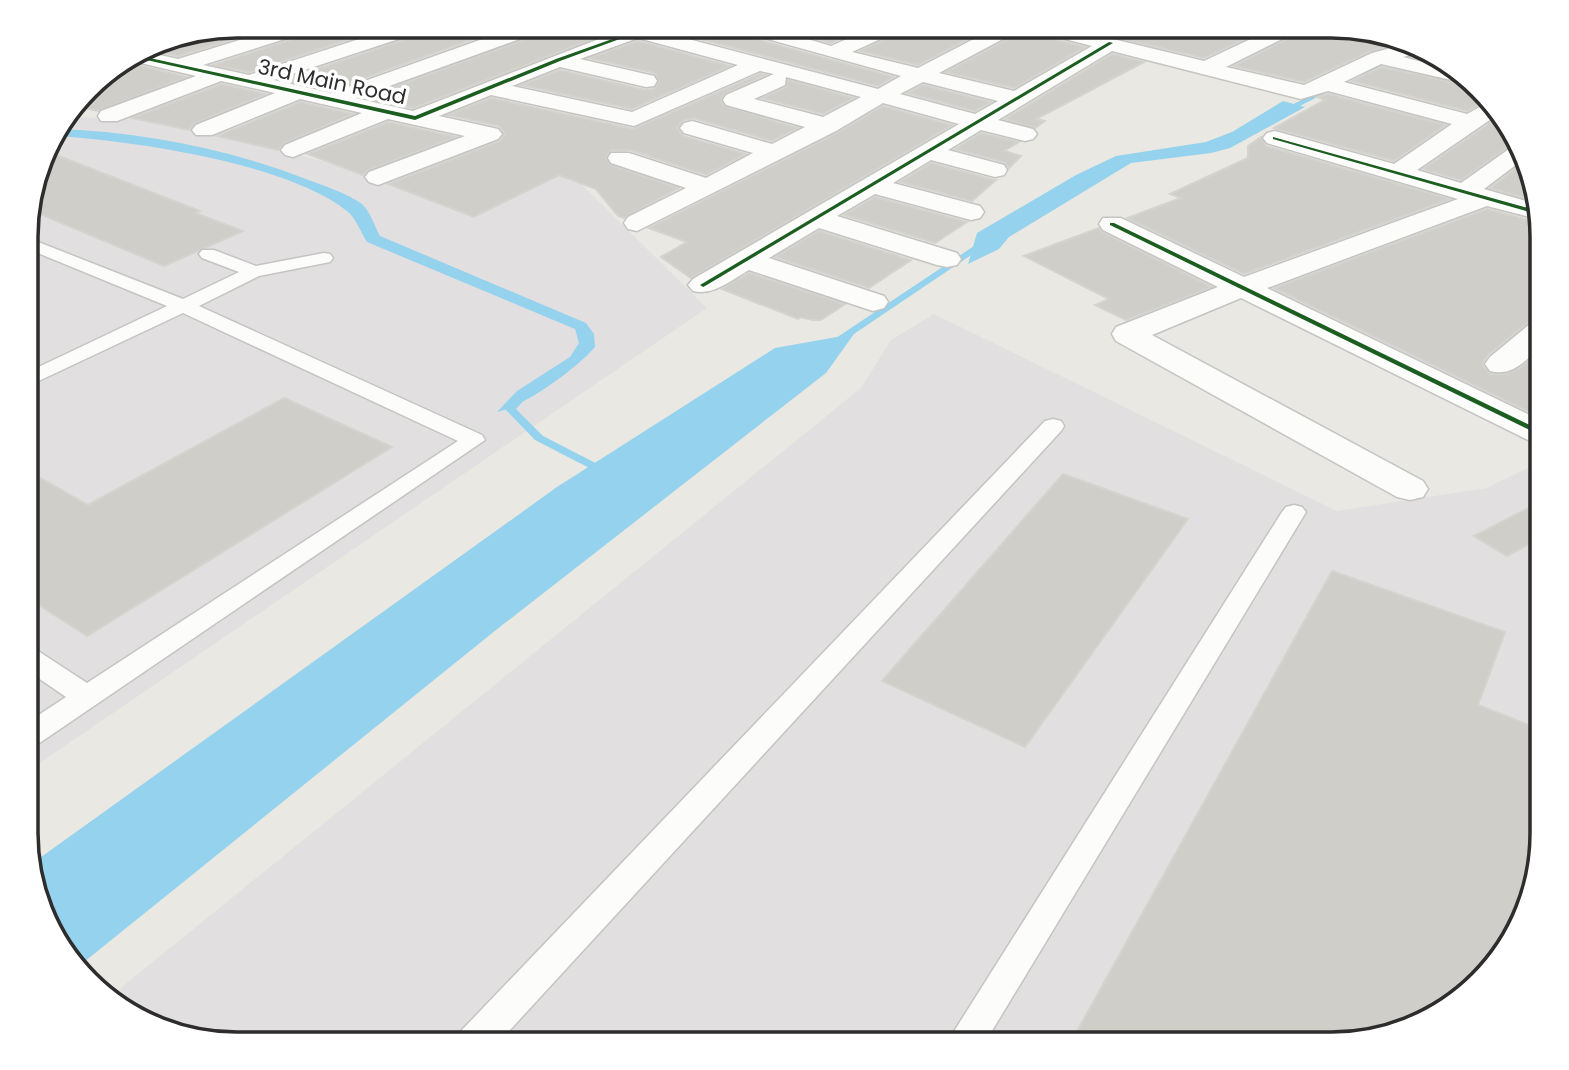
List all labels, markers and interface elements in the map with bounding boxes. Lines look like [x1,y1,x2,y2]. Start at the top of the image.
street label: 3rd Main Road [255,52,409,111]

